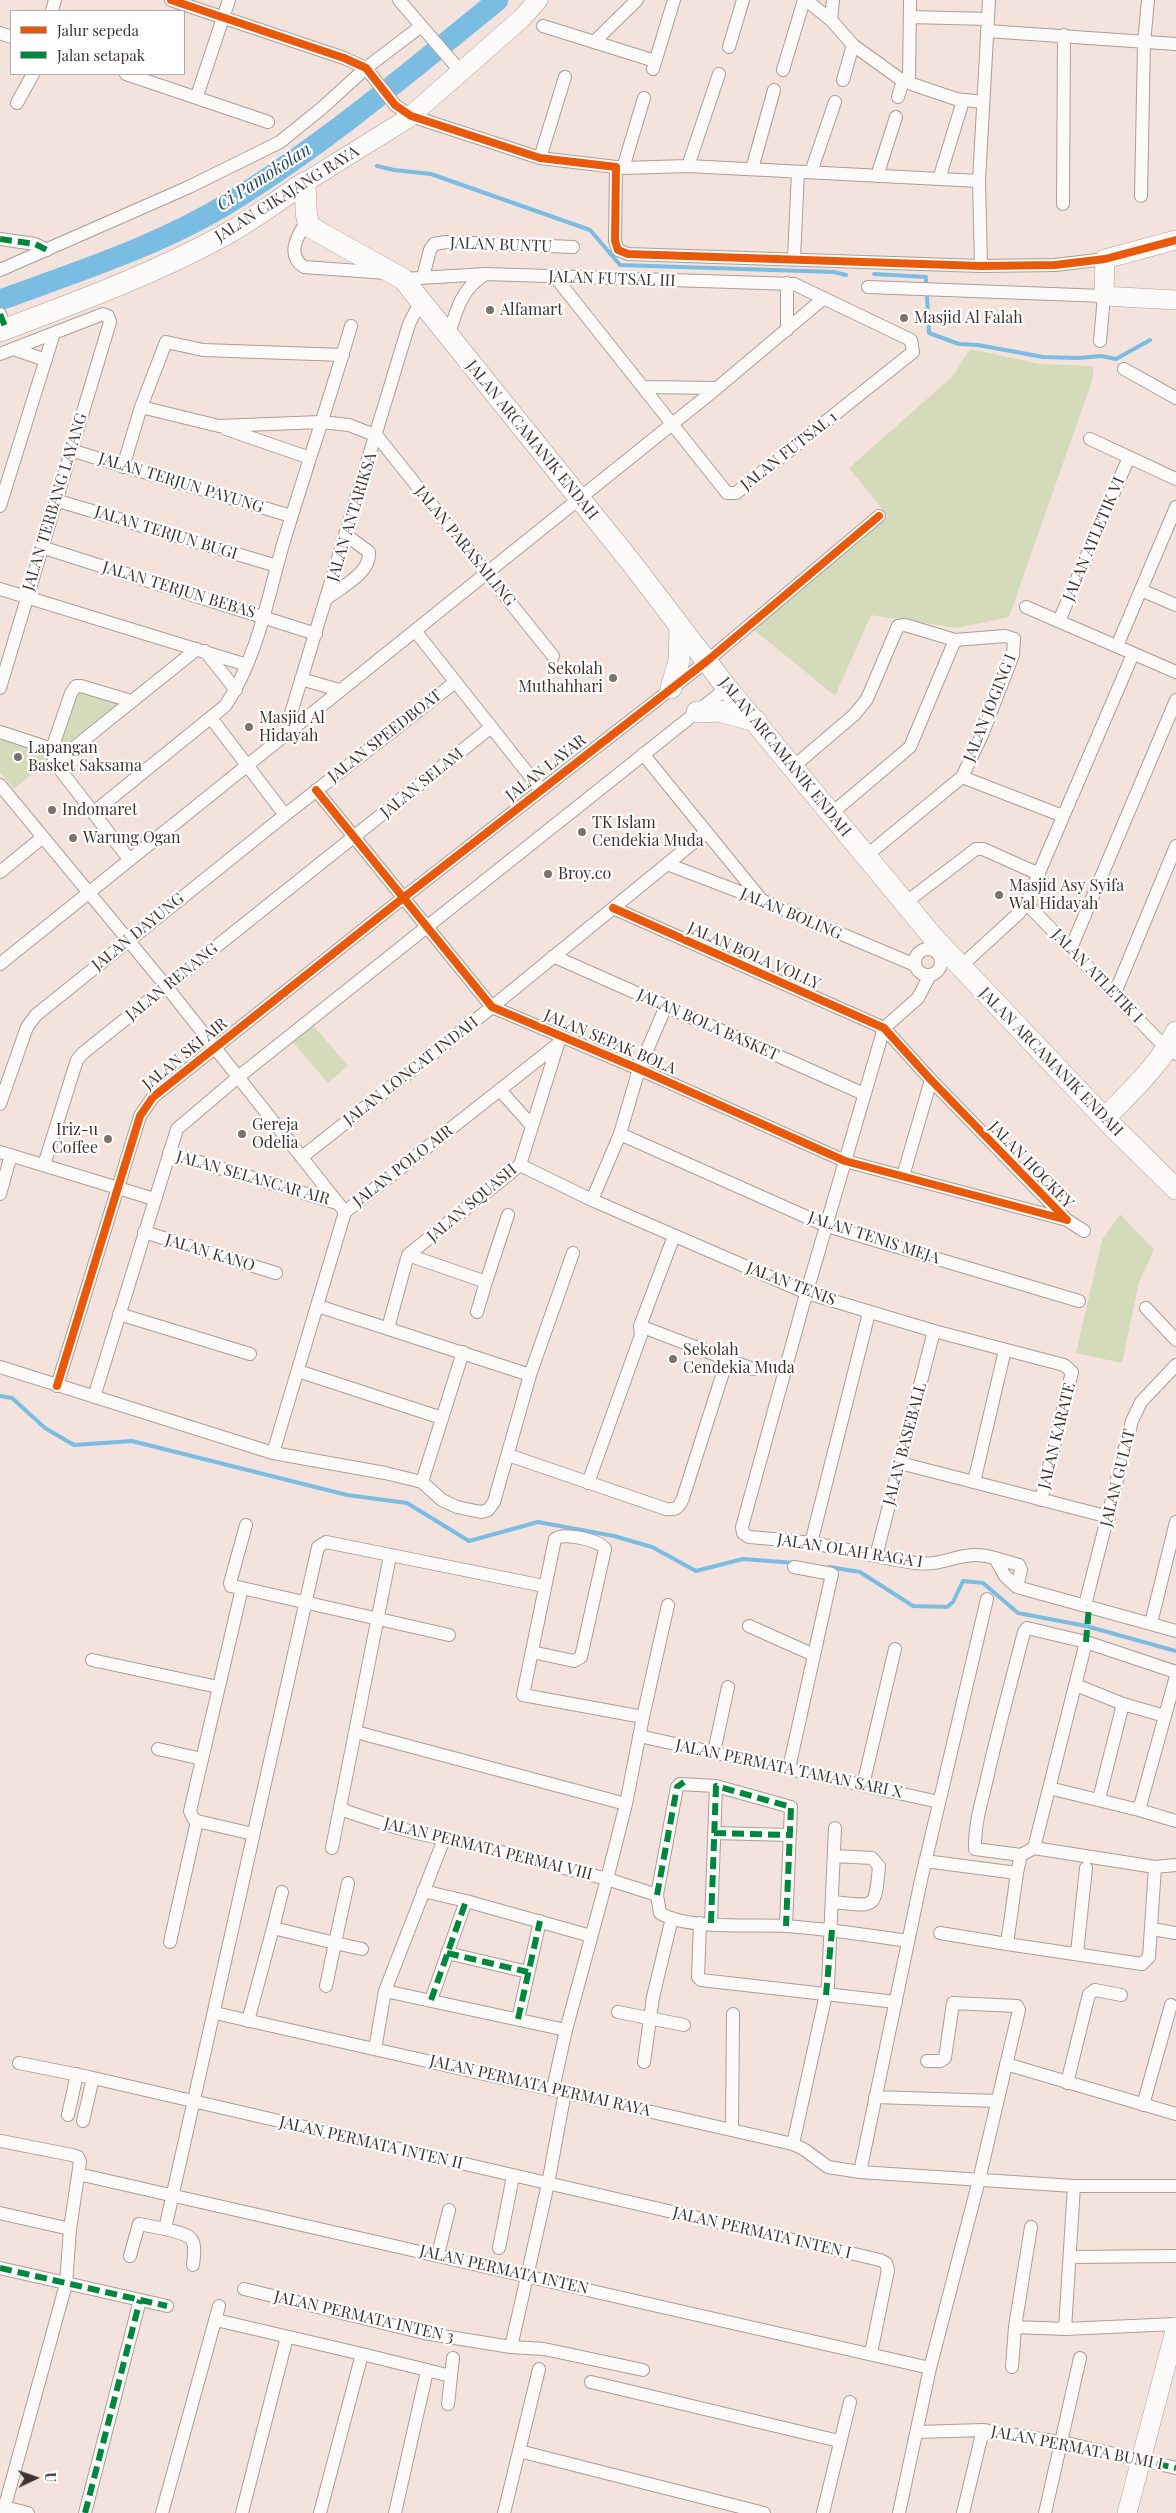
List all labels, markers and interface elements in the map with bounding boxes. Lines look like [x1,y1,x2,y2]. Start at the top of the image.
legend [10,10,185,75]
text: Jalur sepeda [57,20,139,40]
text: Jalan setapak [57,45,145,65]
water label: Ci Pamokolan [213,138,315,216]
street label: JALAN CIKAJANG RAYA [212,142,362,246]
street label: JALAN BUNTU [450,234,552,256]
street label: JALAN FUTSAL III [548,267,676,291]
place label: Alfamart [500,300,563,320]
marker: Alfamart [484,304,496,316]
place label: Masjid Al Falah [914,308,1023,328]
marker: Masjid Al Falah [898,312,910,324]
street label: JALAN ARCAMANIK ENDAH [462,357,602,523]
street label: JALAN FUTSAL 1 [737,407,841,495]
street label: JALAN TERBANG LAYANG [19,411,91,593]
street label: JALAN TERJUN PAYUNG [96,449,266,517]
street label: JALAN ANTARIKSA [323,450,381,584]
street label: JALAN ATLETIK VI [1059,474,1129,604]
street label: JALAN PARASAILING [411,482,519,610]
street label: JALAN TERJUN BUGI [92,502,240,564]
street label: JALAN TERJUN BEBAS [100,558,258,622]
street label: JALAN JOGING I [960,651,1020,765]
place label: Sekolah Muthahhari [518,659,603,697]
marker: Sekolah Muthahhari [607,672,619,684]
street label: JALAN ARCAMANIK ENDAH [715,674,855,840]
street label: JALAN SPEEDBOAT [324,686,446,786]
place label: Masjid Al Hidayah [259,708,325,746]
marker: Masjid Al Hidayah [243,721,255,733]
street label: JALAN LAYAR [502,731,590,805]
place label: Lapangan Basket Saksama [28,738,142,776]
street label: JALAN SELAM [377,744,467,822]
marker: Lapangan Basket Saksama [12,751,24,763]
place label: Indomaret [62,800,138,820]
marker: Indomaret [46,804,58,816]
place label: TK Islam Cendekia Muda [592,813,704,851]
marker: TK Islam Cendekia Muda [576,826,588,838]
place label: Warung Ogan [83,828,180,848]
marker: Warung Ogan [67,832,79,844]
place label: Broy.co [558,864,611,884]
marker: Broy.co [542,868,554,880]
place label: Masjid Asy Syifa Wal Hidayah [1009,876,1124,914]
street label: JALAN BOLING [737,884,845,944]
street label: JALAN DAYUNG [88,889,188,975]
marker: Masjid Asy Syifa Wal Hidayah [993,889,1005,901]
street label: JALAN BOLA VOLLY [685,918,823,994]
street label: JALAN ATLETIK I [1047,925,1147,1027]
street label: JALAN RENANG [122,939,222,1025]
street label: JALAN ARCAMANIK ENDAH [975,984,1127,1140]
street label: JALAN BOLA BASKET [634,985,782,1065]
street label: JALAN SEPAK BOLA [541,1005,679,1079]
street label: JALAN LONCAT INDAH [340,1012,482,1130]
street label: JALAN SKI AIR [139,1014,231,1094]
place label: Gereja Odelia [252,1115,298,1153]
street label: JALAN HOCKEY [985,1117,1077,1213]
place label: Iriz-u Coffee [52,1120,98,1158]
street label: JALAN POLO AIR [349,1121,457,1211]
marker: Gereja Odelia [236,1128,248,1140]
marker: Iriz-u Coffee [102,1133,114,1145]
street label: JALAN SELANCAR AIR [174,1147,332,1209]
street label: JALAN SQUASH [423,1160,521,1246]
street label: JALAN TENIS MEJA [806,1208,942,1268]
street label: JALAN KANO [163,1230,257,1276]
street label: JALAN TENIS [744,1258,838,1310]
place label: Sekolah Cendekia Muda [683,1340,795,1378]
marker: Sekolah Cendekia Muda [667,1353,679,1365]
street label: JALAN BASEBALL [879,1381,931,1507]
street label: JALAN KARATE [1035,1381,1079,1491]
street label: JALAN GULAT [1097,1427,1139,1529]
street label: JALAN OLAH RAGA I [776,1530,924,1572]
street label: JALAN PERMATA TAMAN SARI X [674,1736,904,1802]
street label: JALAN PERMATA PERMAI VIII [382,1814,594,1884]
street label: JALAN PERMATA PERMAI RAYA [428,2051,652,2121]
street label: JALAN PERMATA INTEN II [277,2113,465,2173]
street label: JALAN PERMATA INTEN I [671,2203,853,2263]
street label: JALAN PERMATA INTEN [418,2241,590,2299]
street label: JALAN PERMATA INTEN 3 [272,2287,456,2347]
street label: JALAN PERMATA BUMI I [989,2422,1165,2474]
north arrow [10,2453,60,2503]
text: U [41,2472,60,2483]

